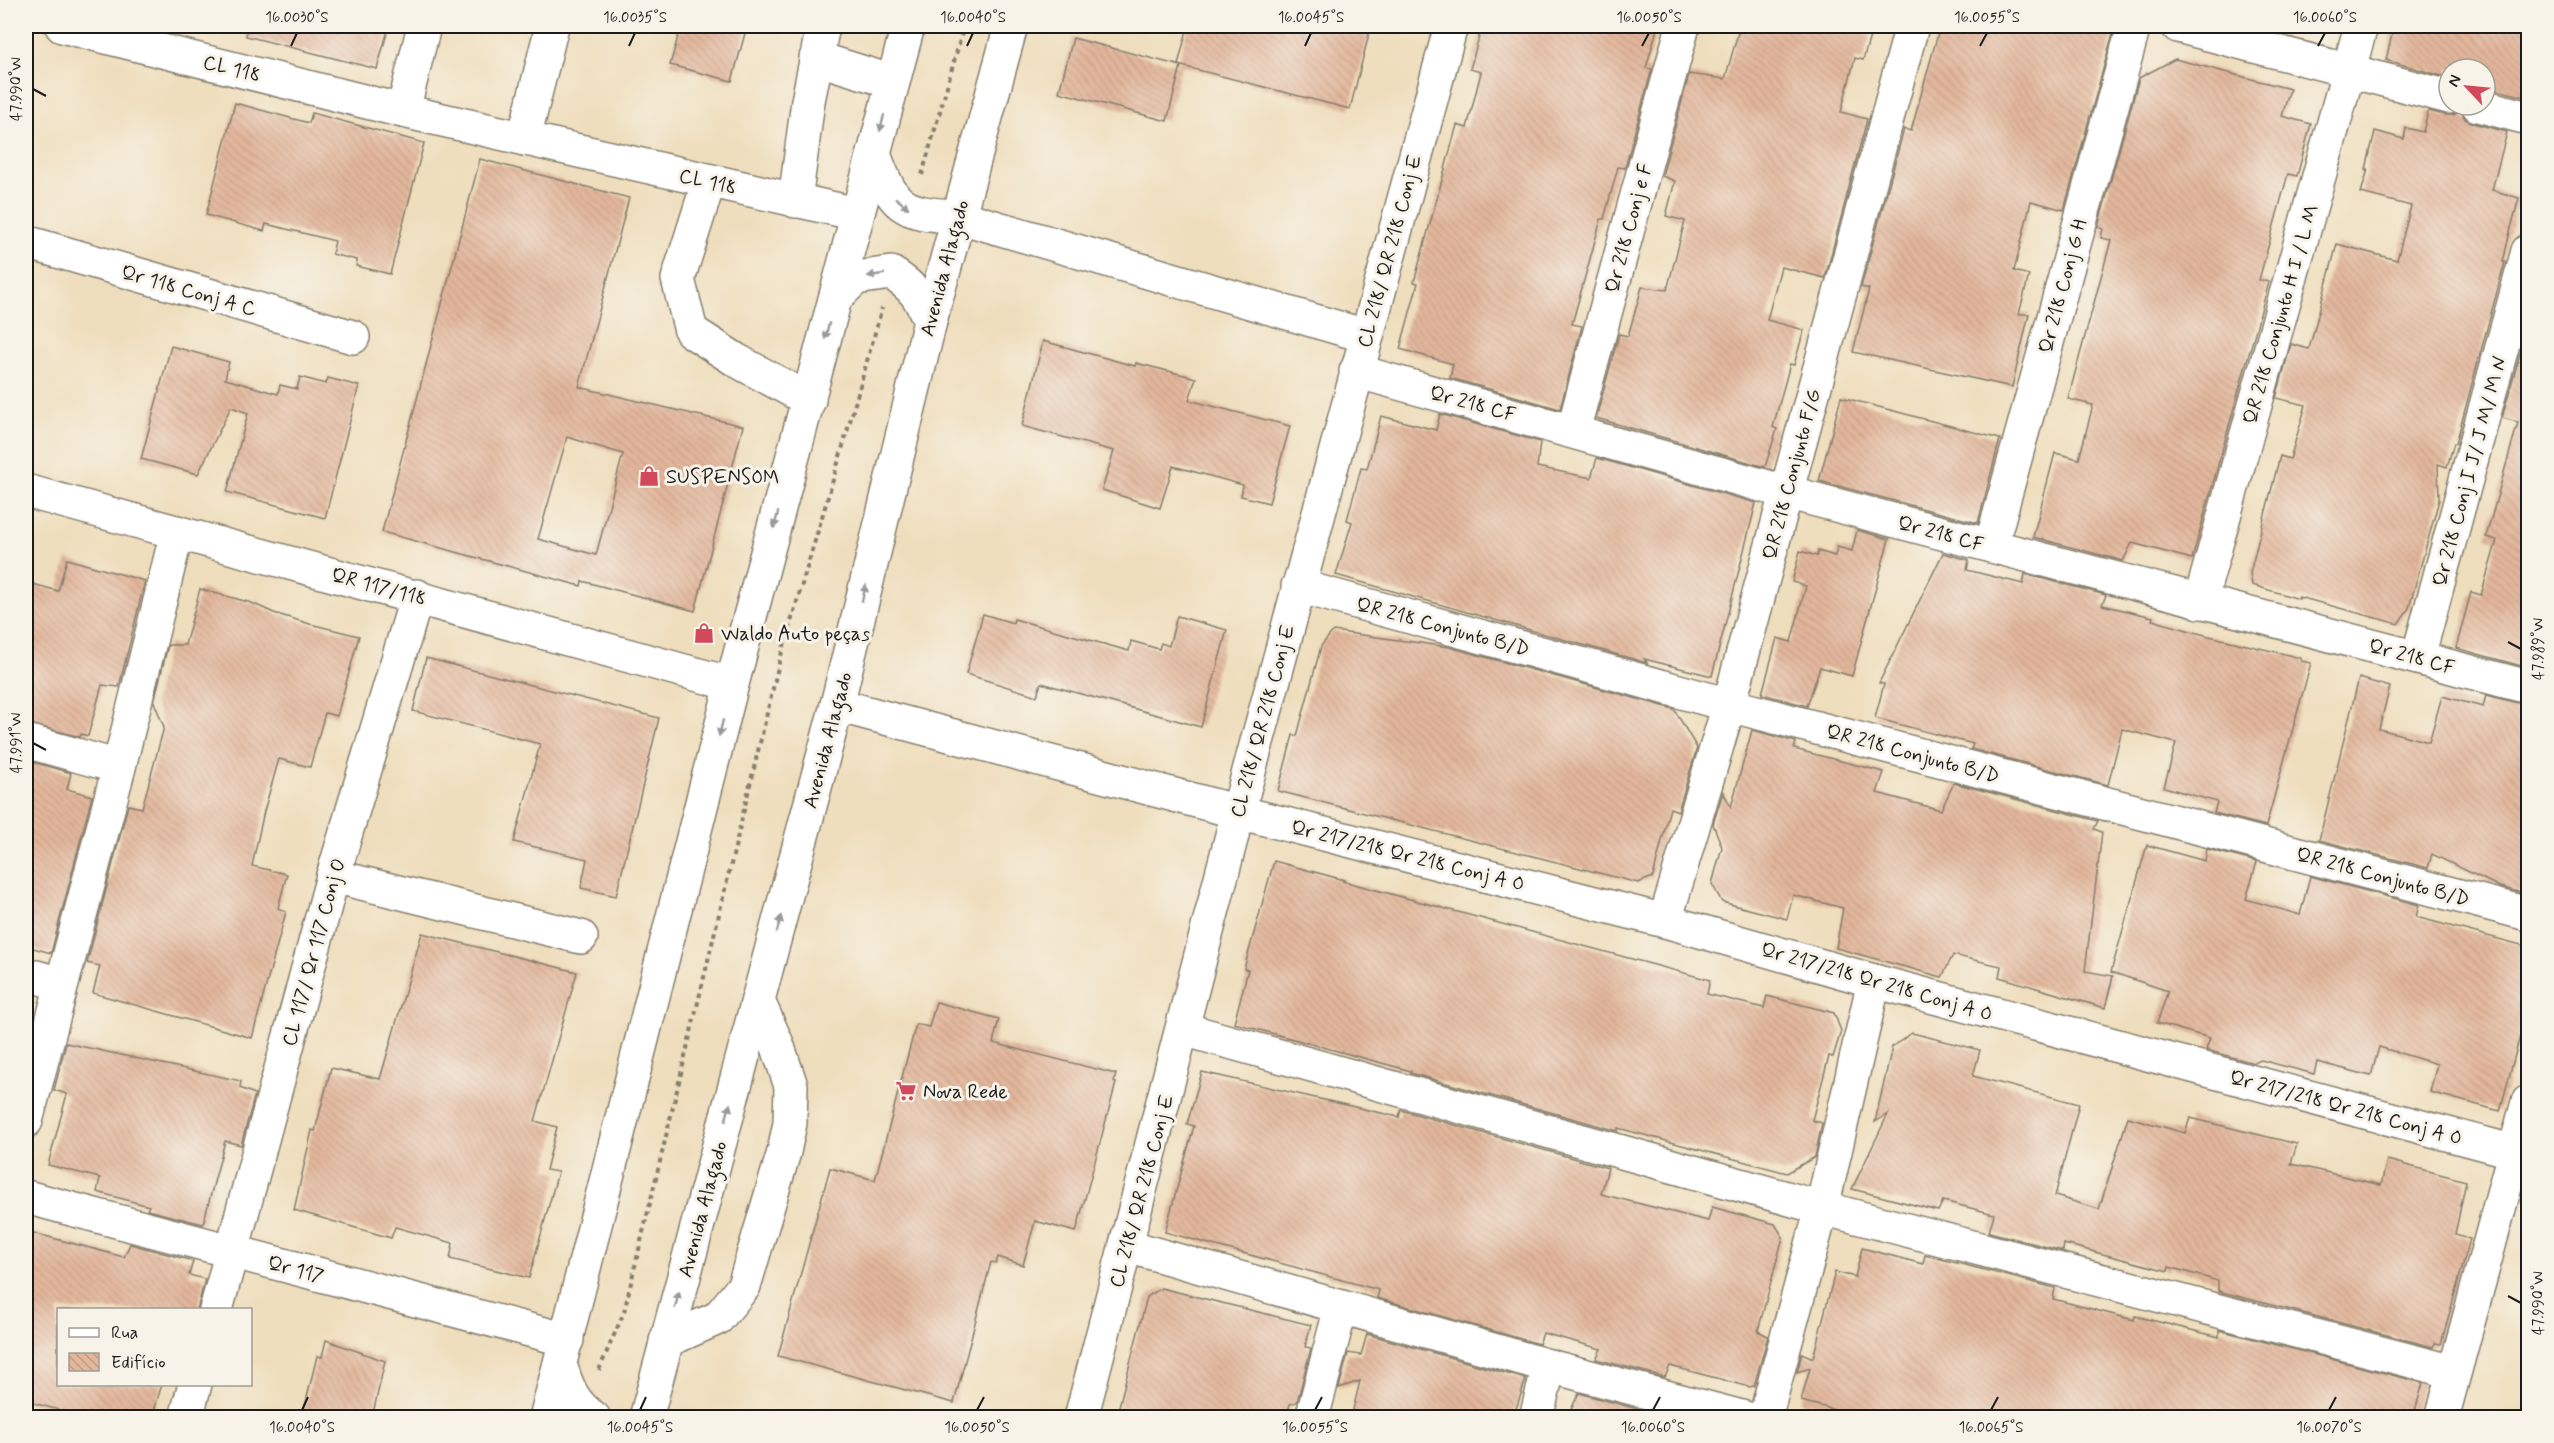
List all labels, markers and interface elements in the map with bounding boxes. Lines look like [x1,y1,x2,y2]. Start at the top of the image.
text: 16.0030°S [265,8,329,28]
text: 16.0035°S [603,8,667,28]
text: 16.0040°S [940,8,1006,28]
text: 16.0045°S [1278,8,1344,28]
text: 16.0050°S [1616,8,1682,28]
text: 16.0055°S [1954,8,2020,28]
text: 16.0060°S [2293,8,2357,28]
street label: CL 118 [200,49,263,90]
text: 47.990°W [7,57,27,121]
north arrow [2437,57,2497,117]
text: N [2443,72,2467,90]
one-way arrow [877,113,887,132]
street label: CL 218/ QR 218 Conj E [1352,152,1429,351]
street label: Qr 218 Conj e F [1599,161,1660,296]
street label: CL 118 [676,163,739,202]
one-way arrow [894,197,910,210]
street label: Avenida Alagado [914,197,979,340]
street label: QR 218 Conjunto H I / L M [2237,201,2326,428]
street label: Qr 218 Conj G H [2033,216,2094,356]
street label: Qr 118 Conj A C [118,259,259,324]
one-way arrow [867,270,886,279]
one-way arrow [822,323,831,341]
street label: Qr 218 Conj I J/ J M/ M N [2427,353,2514,590]
street label: Qr 218 CF [1426,380,1519,429]
street label: QR 218 Conjunto F/G [1757,386,1828,563]
shop icon: SUSPENSOM [637,464,661,488]
place label: SUSPENSOM [666,464,780,491]
street label: Qr 218 CF [1894,510,1987,559]
one-way arrow [771,511,780,529]
street label: QR 117/118 [328,562,429,613]
one-way arrow [860,583,870,602]
street label: QR 218 Conjunto B/D [1353,591,1532,664]
text: 47.989°W [2529,618,2549,680]
shop icon: Waldo Auto peças [692,621,716,645]
place label: Waldo Auto peças [721,621,870,648]
street label: CL 218/ QR 218 Conj E [1225,622,1302,821]
street label: Qr 218 CF [2365,633,2458,682]
street label: Avenida Alagado [797,669,862,812]
text: 47.991°W [7,713,27,773]
street label: QR 218 Conjunto B/D [1823,718,2002,791]
one-way arrow [715,719,725,738]
street label: Qr 217/218 Qr 218 Conj A O [1288,814,1527,899]
street label: QR 218 Conjunto B/D [2293,841,2472,914]
street label: CL 117/ Qr 117 Conj O [276,855,353,1049]
one-way arrow [774,914,784,933]
street label: Qr 217/218 Qr 218 Conj A O [1758,936,1996,1028]
street label: Qr 217/218 Qr 218 Conj A O [2226,1064,2465,1153]
supermarket icon: Nova Rede [894,1079,918,1103]
place label: Nova Rede [923,1079,1008,1106]
street label: CL 218/ QR 218 Conj E [1104,1092,1181,1291]
one-way arrow [724,1103,733,1121]
street label: Avenida Alagado [672,1138,737,1281]
street label: Qr 117 [264,1250,327,1291]
text: 47.990°W [2529,1271,2549,1335]
one-way arrow [673,1291,683,1309]
legend [57,1308,252,1386]
text: Rua [111,1321,138,1345]
text: Edifício [111,1351,166,1375]
text: 16.0040°S [269,1418,335,1438]
text: 16.0045°S [607,1418,673,1438]
text: 16.0050°S [944,1418,1010,1438]
text: 16.0055°S [1282,1418,1348,1438]
text: 16.0060°S [1621,1418,1685,1438]
text: 16.0065°S [1959,1418,2023,1438]
text: 16.0070°S [2296,1418,2362,1438]

